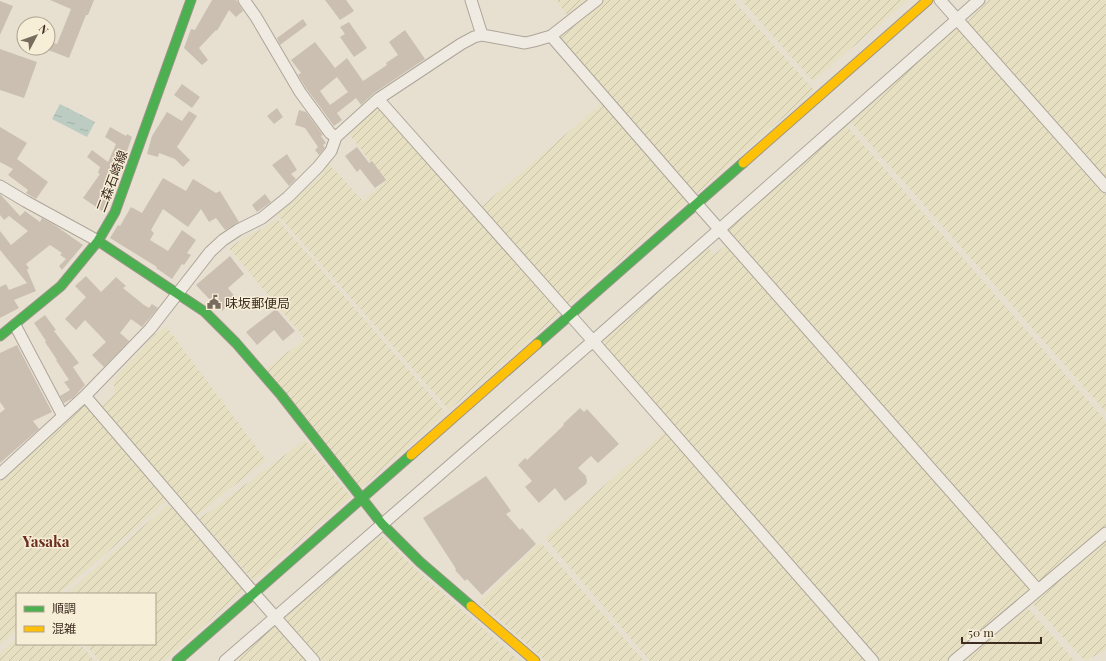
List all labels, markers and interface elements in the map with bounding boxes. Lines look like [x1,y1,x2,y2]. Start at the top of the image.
north arrow [16,16,56,56]
text: N [36,21,52,37]
street label: 二森石崎線 [91,148,131,214]
public building icon: 味坂郵便局 [206,294,222,310]
place label: 味坂郵便局 [225,294,290,311]
district label: Yasaka [21,531,70,551]
legend [16,593,156,645]
text: 順調 [52,600,76,616]
scale bar [962,619,1041,645]
text: 混雑 [52,620,76,636]
text: 50 m [968,624,994,640]

